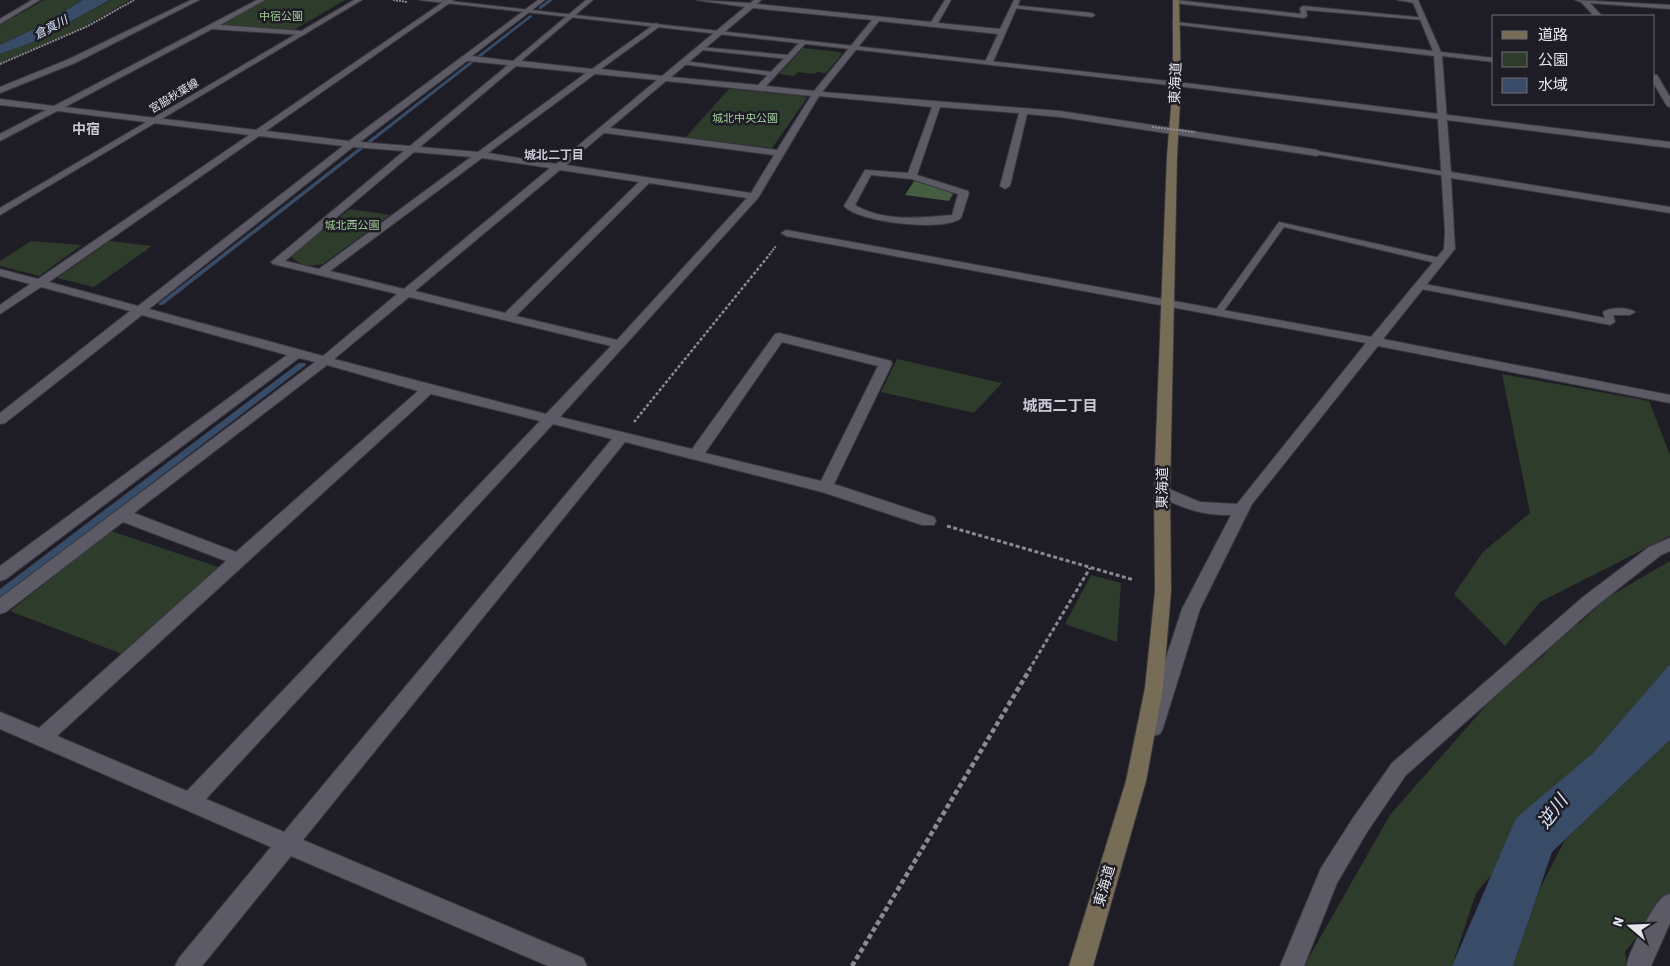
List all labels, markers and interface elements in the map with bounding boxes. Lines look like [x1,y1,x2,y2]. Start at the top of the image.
park label: 中宿公園 [259,9,303,24]
water label: 倉真川 [31,11,73,44]
legend [1492,15,1655,105]
text: 道路 [1538,25,1568,46]
text: 公園 [1538,50,1568,71]
street label: 東海道 [1165,62,1187,104]
street label: 宮脇秋葉線 [147,75,201,117]
text: 水域 [1538,75,1568,96]
park label: 城北中央公園 [712,111,778,126]
district label: 中宿 [72,120,100,140]
district label: 城北二丁目 [524,147,584,164]
park label: 城北西公園 [325,218,380,233]
district label: 城西二丁目 [1022,396,1098,417]
street label: 東海道 [1153,467,1173,509]
water label: 逆川 [1532,789,1575,834]
street label: 東海道 [1090,863,1120,909]
north arrow [1605,901,1655,951]
text: N [1608,914,1630,930]

